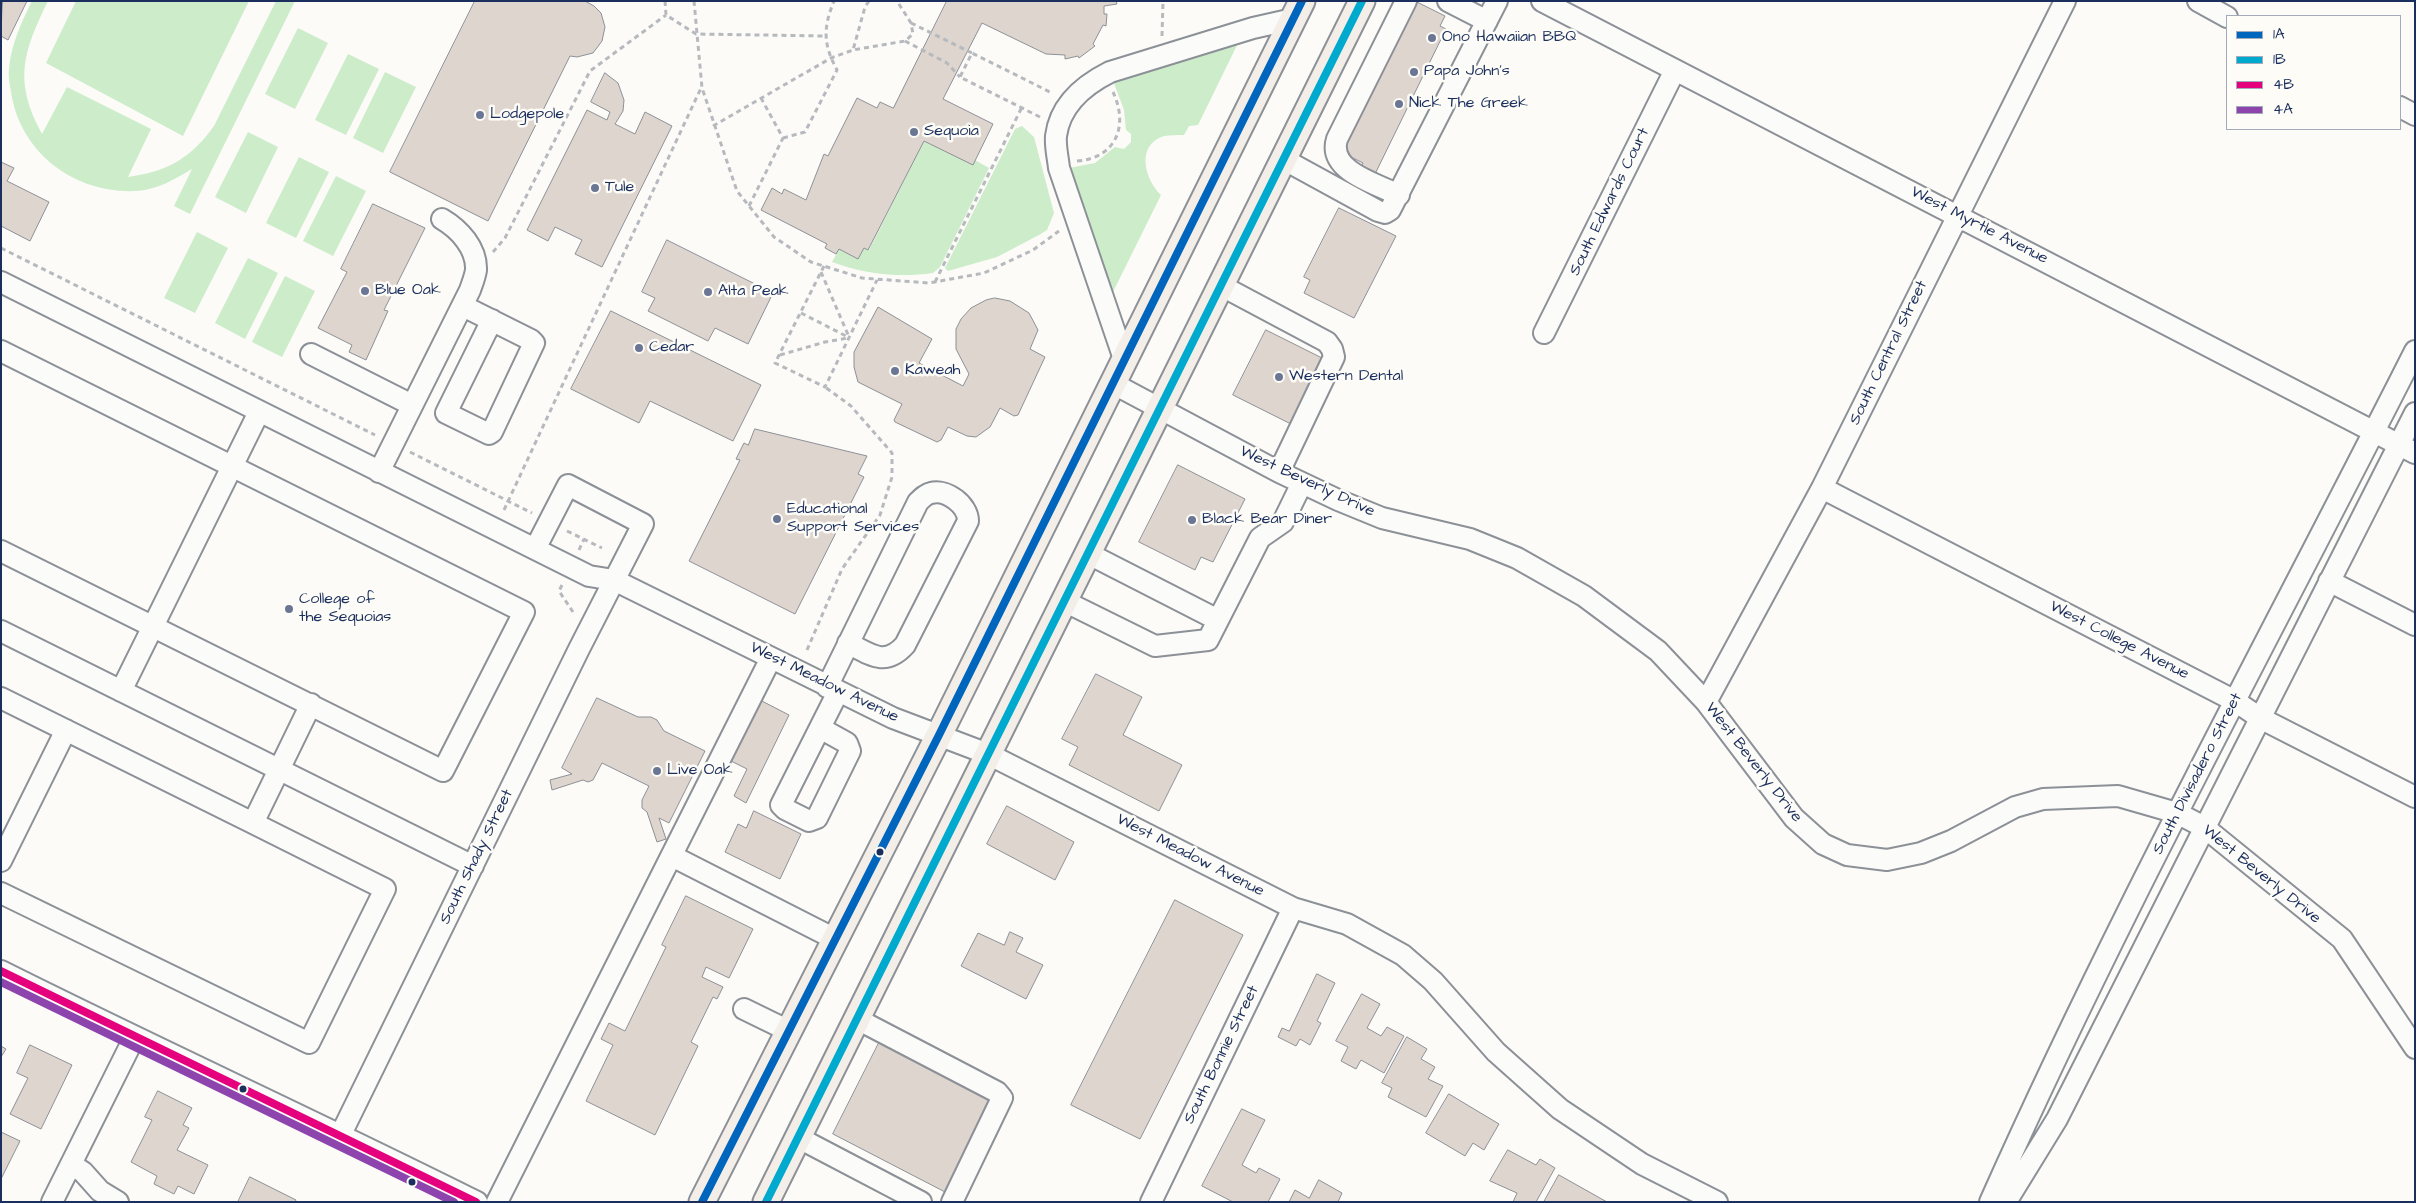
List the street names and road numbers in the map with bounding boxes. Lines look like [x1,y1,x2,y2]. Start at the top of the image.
street label: South Edwards Court [1566,125,1654,279]
street label: West Myrtle Avenue [1907,183,2051,269]
street label: South Central Street [1846,278,1932,428]
street label: West Beverly Drive [1236,442,1378,522]
street label: West College Avenue [2046,598,2192,684]
street label: West Meadow Avenue [746,639,902,727]
street label: South Divisadero Street [2149,690,2247,858]
street label: West Beverly Drive [1700,699,1806,827]
street label: South Shady Street [436,787,518,927]
street label: West Meadow Avenue [1113,810,1267,902]
street label: West Beverly Drive [2198,821,2324,929]
street label: South Bonnie Street [1180,983,1264,1127]

